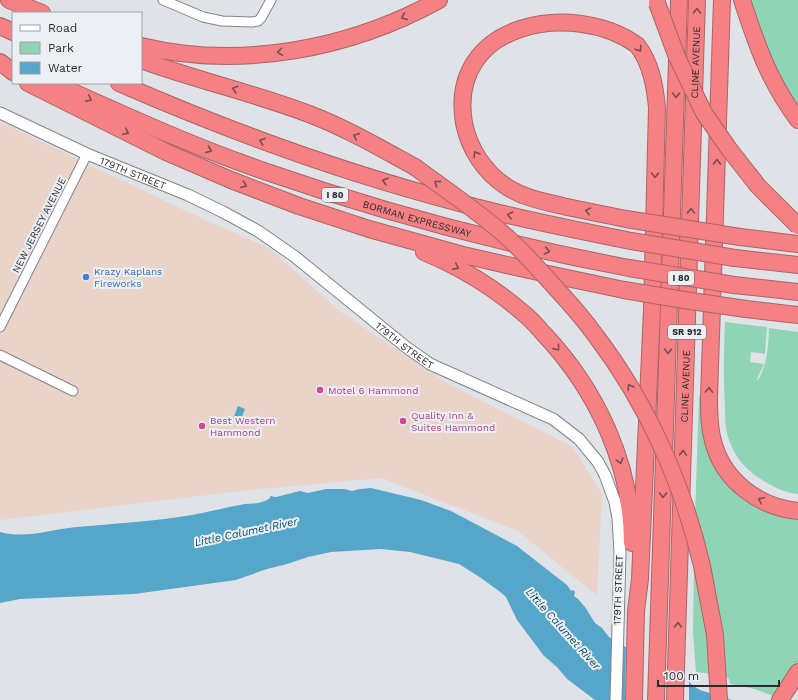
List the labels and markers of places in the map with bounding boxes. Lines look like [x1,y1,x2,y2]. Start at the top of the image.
place label: Krazy Kaplans Fireworks [94,266,162,289]
marker: Krazy Kaplans Fireworks [81,272,91,282]
marker: Motel 6 Hammond [315,385,325,395]
place label: Motel 6 Hammond [328,385,418,396]
place label: Quality Inn & Suites Hammond [411,410,495,433]
place label: Best Western Hammond [210,415,275,438]
marker: Quality Inn & Suites Hammond [398,416,408,426]
marker: Best Western Hammond [197,421,207,431]

